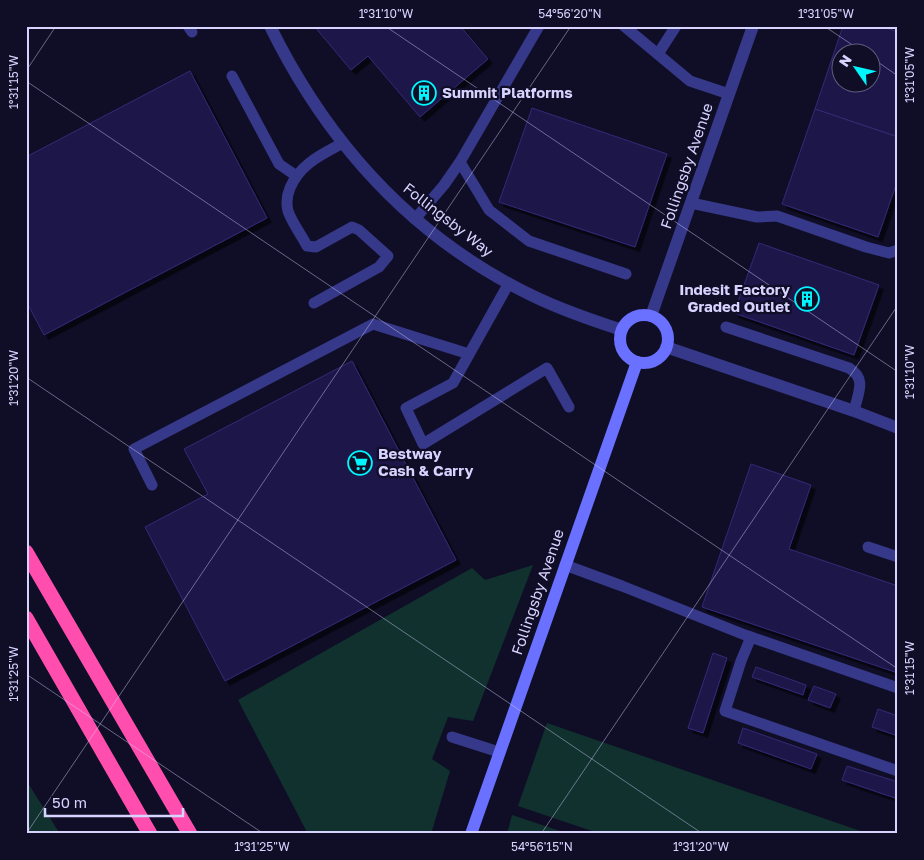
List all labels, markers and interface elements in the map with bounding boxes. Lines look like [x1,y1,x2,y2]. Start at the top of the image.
text: 1°31'10"W [359,6,414,21]
text: 54°56'20"N [538,6,602,21]
text: 1°31'05"W [798,6,854,21]
north arrow [832,42,882,92]
text: 1°31'05"W [902,47,917,103]
text: N [835,51,855,70]
text: 1°31'15"W [6,54,21,109]
building icon: Summit Platforms [411,80,437,106]
place label: Summit Platforms [442,83,573,101]
street label: Follingsby Avenue [656,100,716,231]
street label: Follingsby Way [400,178,498,260]
place label: Indesit Factory Graded Outlet [679,280,790,315]
building icon: Indesit Factory Graded Outlet [794,286,820,312]
text: 1°31'10"W [902,344,917,399]
text: 1°31'20"W [6,350,21,406]
place label: Bestway Cash & Carry [378,444,473,479]
supermarket icon: Bestway Cash & Carry [347,450,373,476]
street label: Follingsby Avenue [507,526,567,657]
text: 1°31'15"W [902,640,917,695]
text: 1°31'25"W [6,646,21,702]
scale bar [45,785,182,817]
text: 50 m [52,793,87,811]
text: 1°31'25"W [234,839,290,854]
text: 54°56'15"N [511,839,573,854]
text: 1°31'20"W [673,839,729,854]

